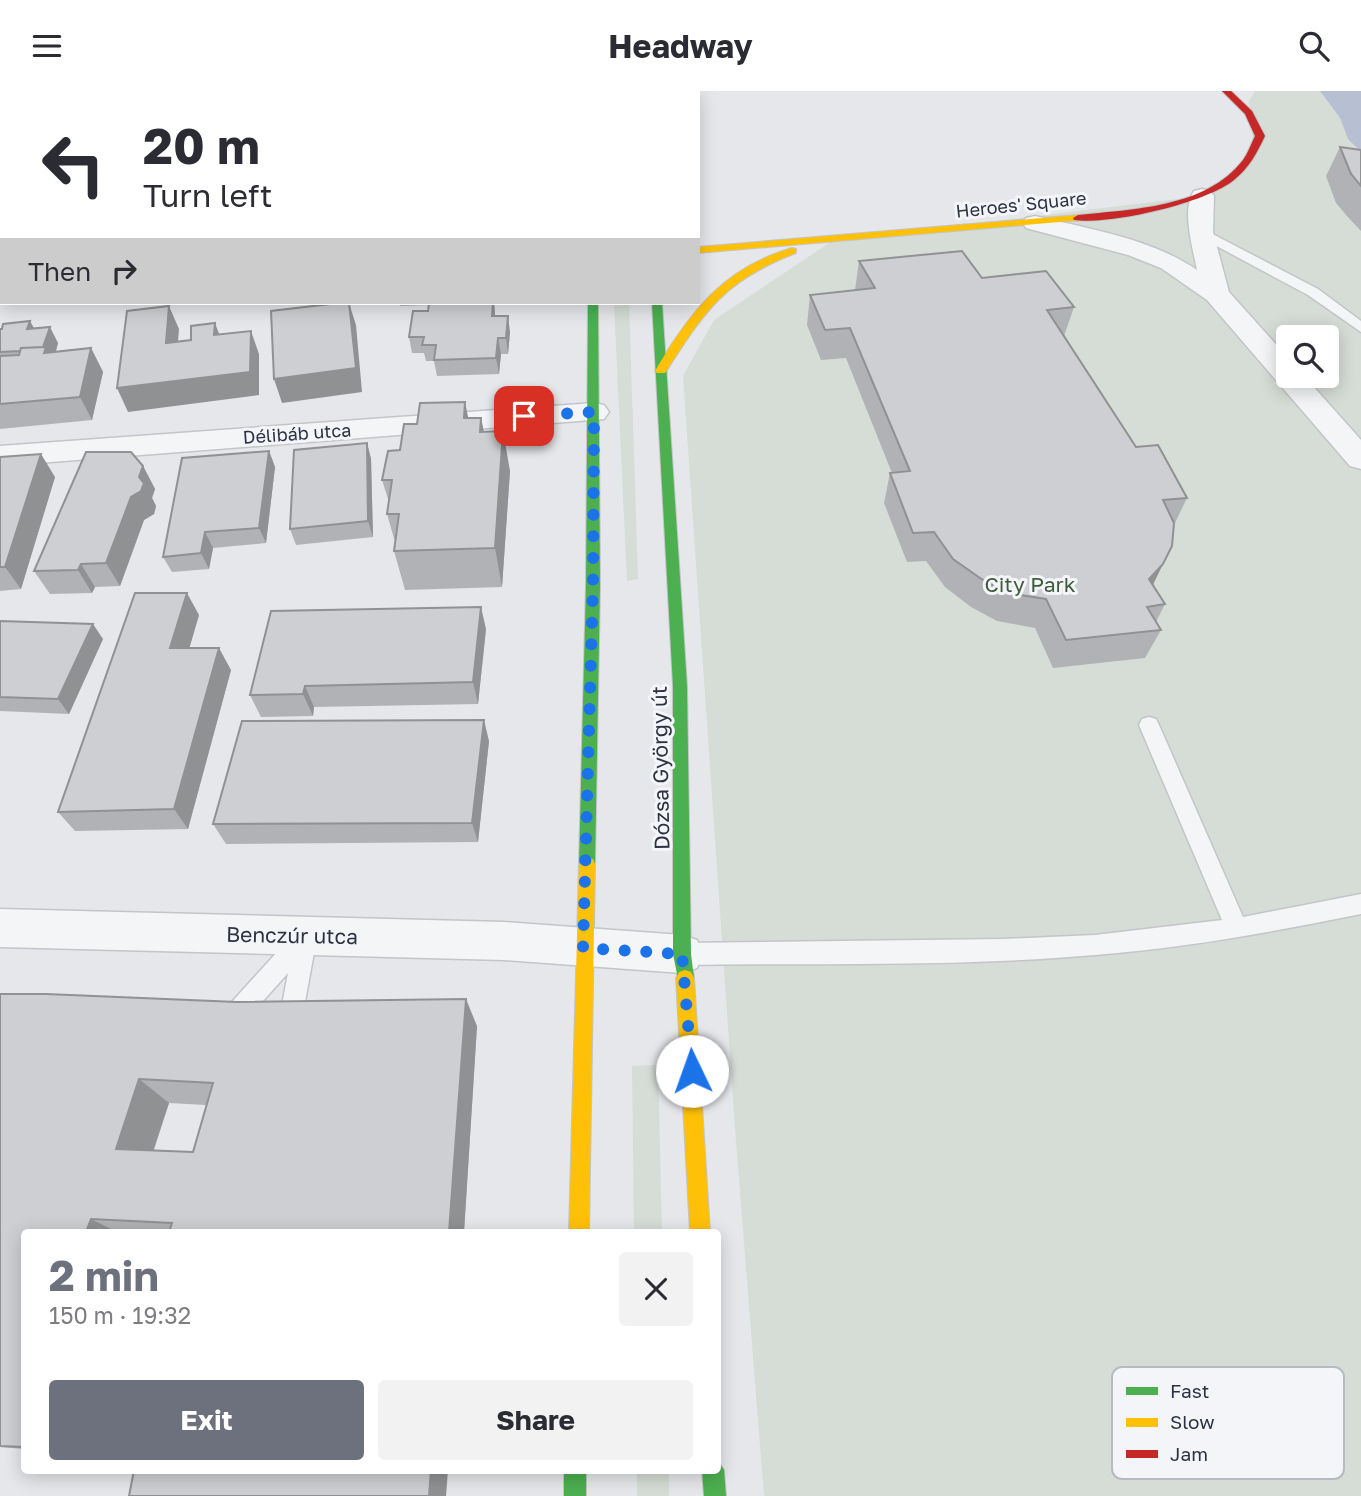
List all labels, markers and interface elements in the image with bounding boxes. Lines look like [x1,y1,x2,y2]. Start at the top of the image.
icon: menu [28,27,66,65]
text: Headway [608,27,753,65]
icon: search [1295,27,1333,65]
text: 20 m [143,116,260,175]
icon: left [28,119,119,210]
text: Turn left [143,176,272,214]
street label: Heroes' Square [955,186,1087,222]
icon: right [105,252,143,290]
text: Then [28,256,91,287]
map controls [1276,325,1339,388]
button: search [1276,325,1339,388]
pin [494,386,554,446]
icon: arrive [505,397,543,435]
street label: Délibáb utca [242,418,352,448]
park label: City Park [984,571,1076,597]
street label: Dózsa György út [646,686,674,850]
street label: Benczúr utca [226,921,358,949]
position arrow [655,1034,729,1108]
text: 2 min [49,1250,159,1300]
button: close [619,1252,693,1326]
text: 150 m · 19:32 [49,1301,191,1329]
legend [1112,1367,1344,1479]
text: Fast [1170,1379,1209,1402]
button: Exit [49,1380,364,1460]
button: Share [378,1380,693,1460]
text: Slow [1170,1410,1215,1433]
text: Jam [1170,1442,1208,1465]

